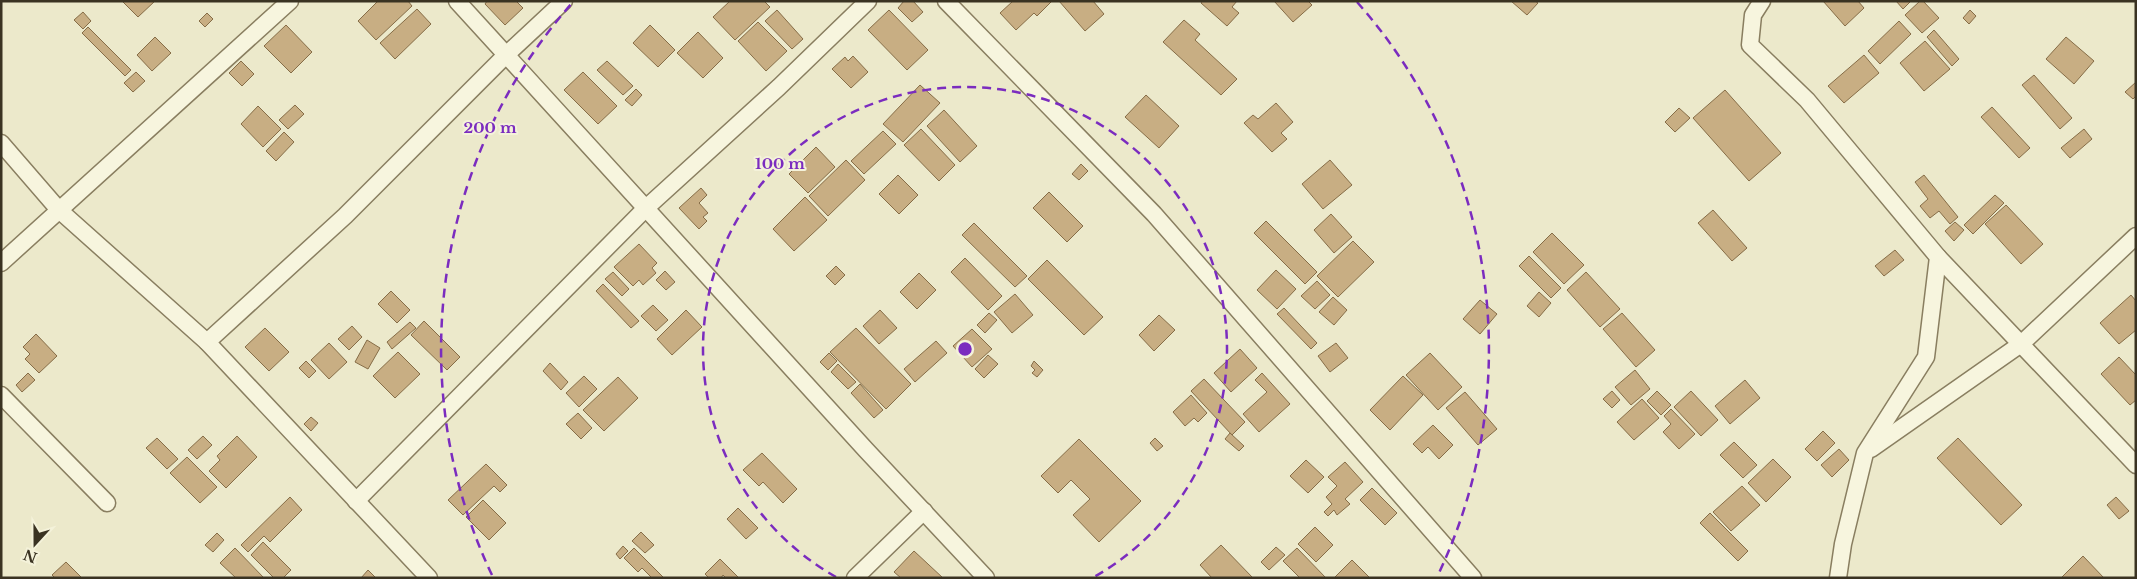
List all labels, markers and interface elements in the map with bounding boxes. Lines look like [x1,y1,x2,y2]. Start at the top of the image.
text: 200 m [464,118,517,137]
text: 100 m [755,154,805,173]
centre of rings [956,340,974,358]
north arrow [10,519,60,569]
text: N [21,545,40,567]

